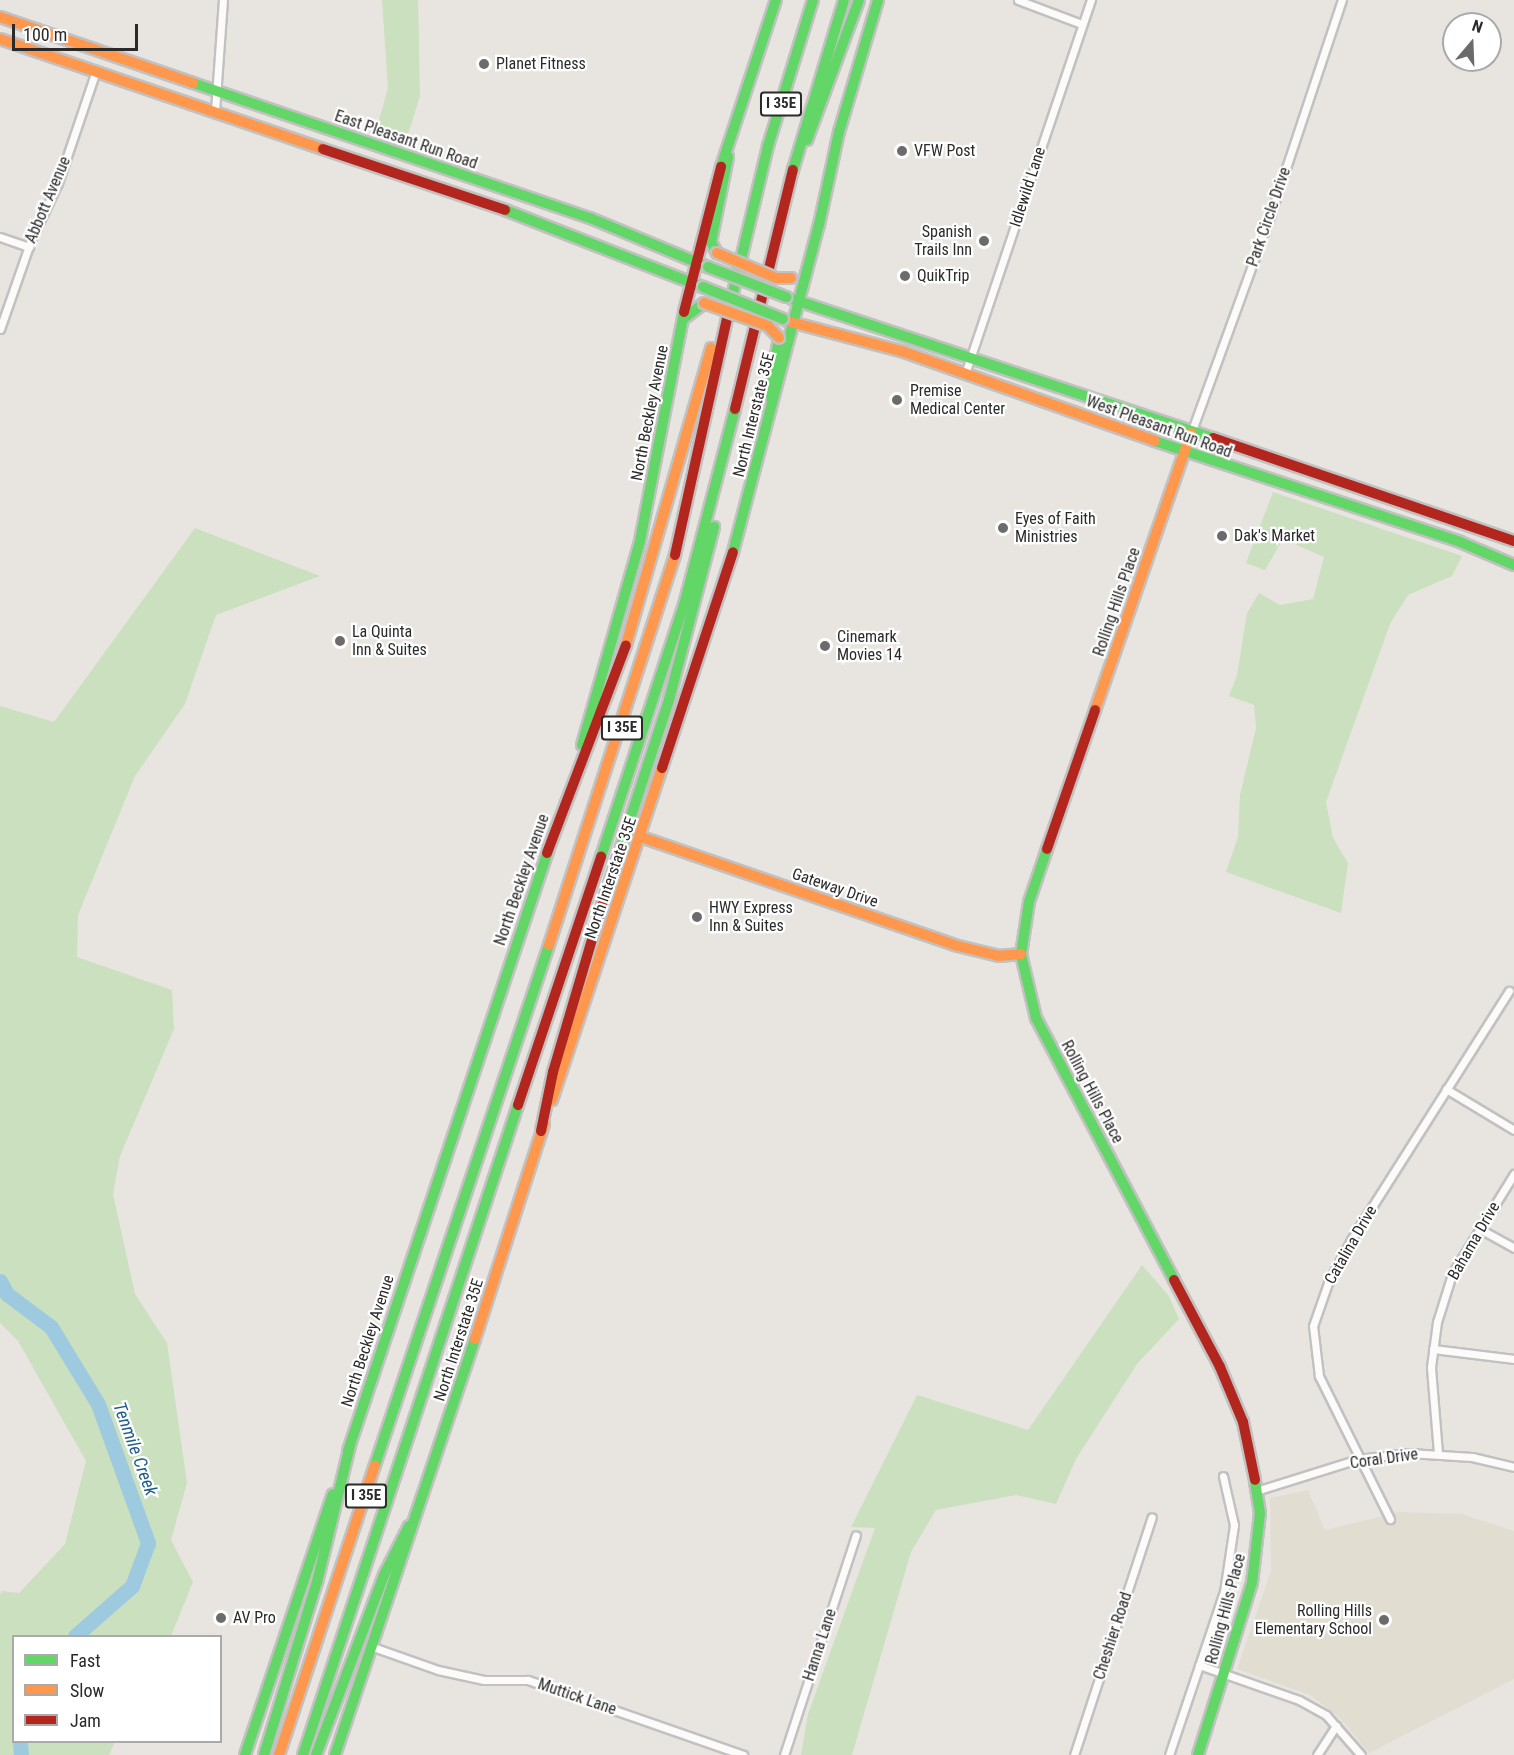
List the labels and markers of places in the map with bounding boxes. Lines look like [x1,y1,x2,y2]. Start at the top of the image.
place label: Planet Fitness [496,54,586,74]
marker: Planet Fitness [477,57,491,71]
place label: VFW Post [914,141,975,161]
marker: VFW Post [895,144,909,158]
place label: Spanish Trails Inn [914,222,972,260]
marker: Spanish Trails Inn [977,234,991,248]
place label: QuikTrip [917,266,969,286]
marker: QuikTrip [898,269,912,283]
place label: Premise Medical Center [910,381,1005,419]
marker: Premise Medical Center [888,391,906,409]
place label: Eyes of Faith Ministries [1015,509,1096,547]
marker: Eyes of Faith Ministries [996,521,1010,535]
place label: Dak's Market [1234,526,1315,546]
marker: Dak's Market [1215,529,1229,543]
place label: La Quinta Inn & Suites [352,622,427,660]
place label: Cinemark Movies 14 [837,627,902,665]
marker: La Quinta Inn & Suites [333,634,347,648]
marker: Cinemark Movies 14 [818,639,832,653]
place label: HWY Express Inn & Suites [709,898,793,936]
marker: HWY Express Inn & Suites [690,910,704,924]
place label: Rolling Hills Elementary School [1255,1601,1372,1639]
place label: AV Pro [233,1608,276,1628]
marker: AV Pro [214,1611,228,1625]
marker: Rolling Hills Elementary School [1377,1613,1391,1627]

